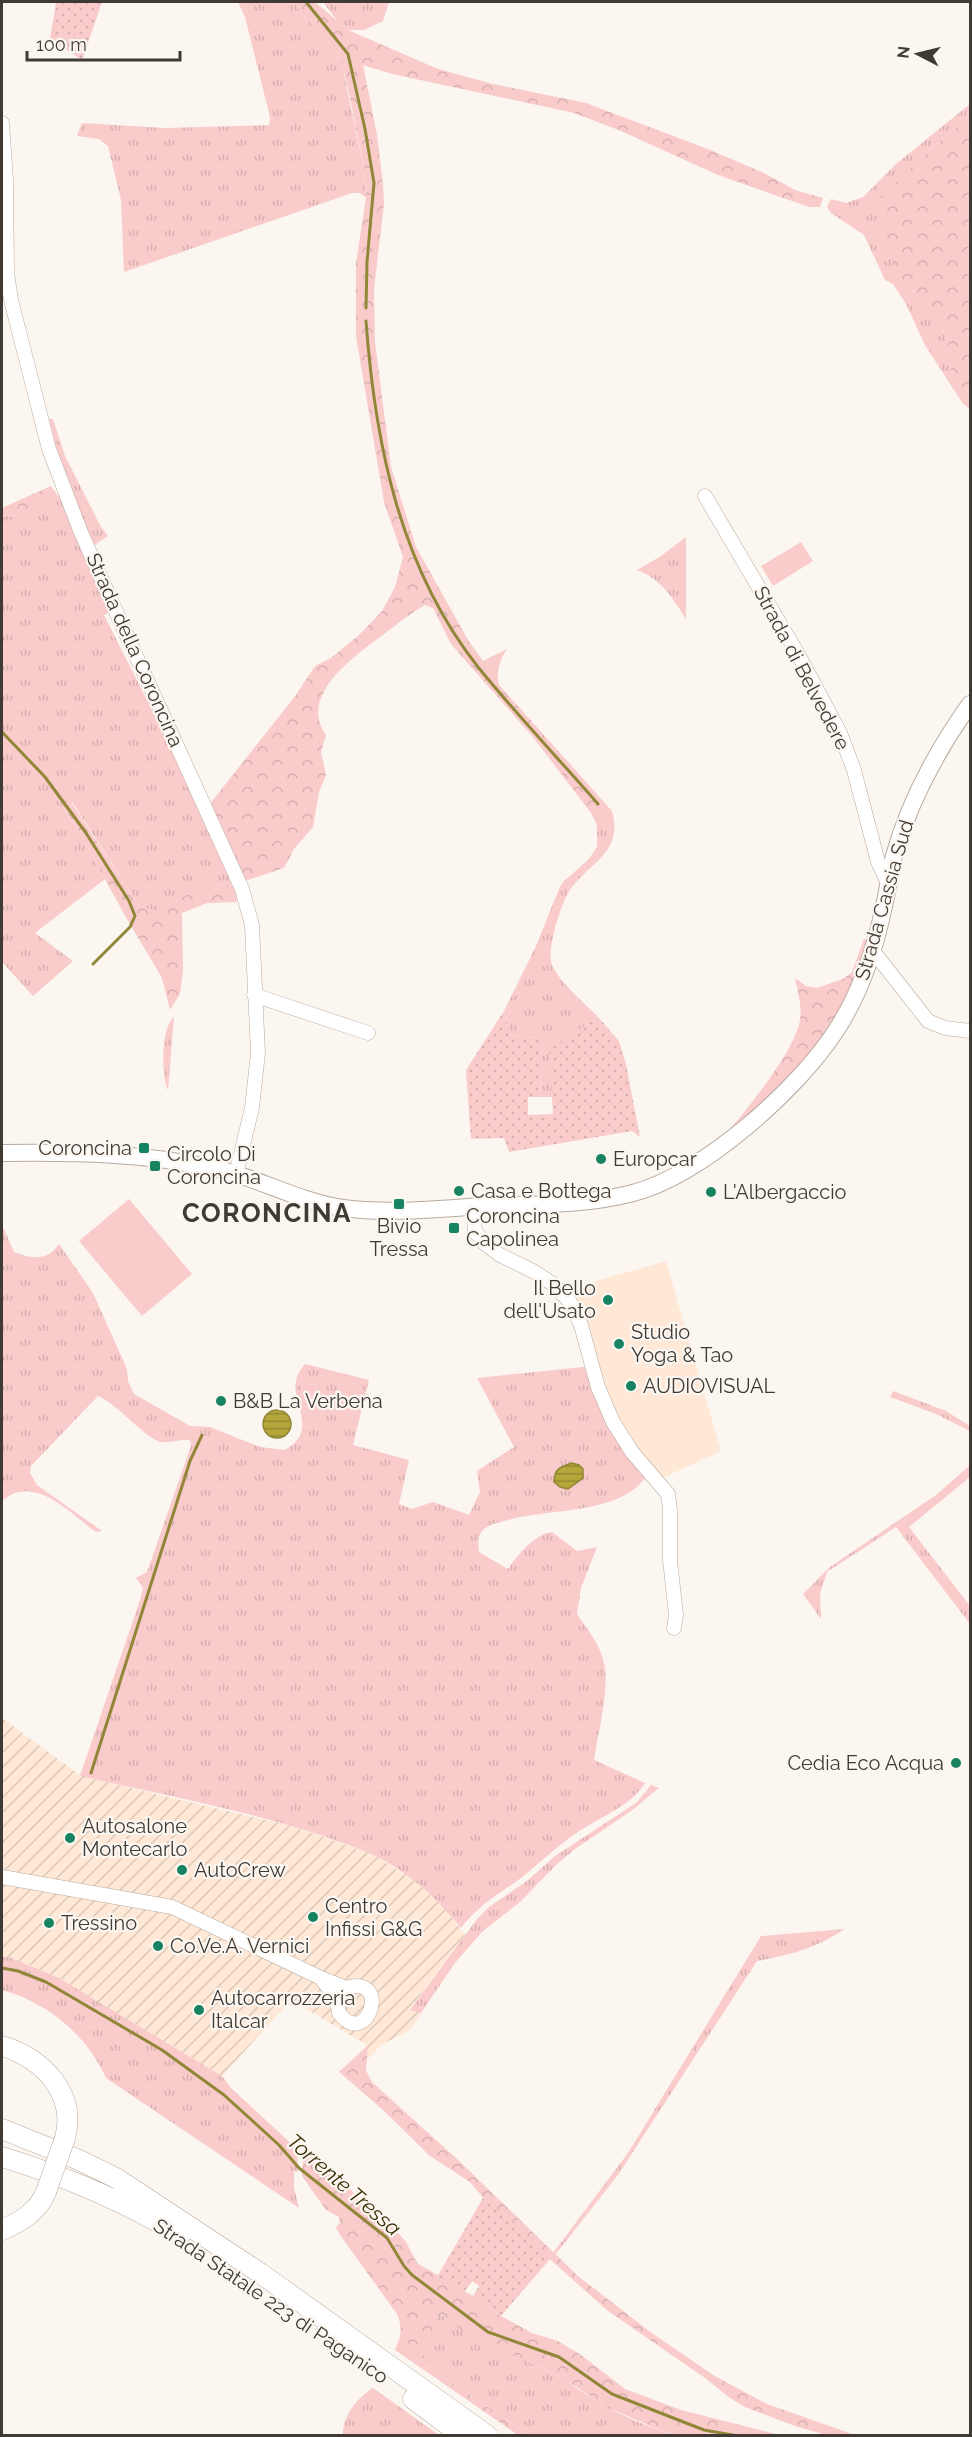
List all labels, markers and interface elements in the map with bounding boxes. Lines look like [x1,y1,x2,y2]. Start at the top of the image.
scale bar [27,24,180,62]
north arrow [888,24,948,84]
text: 100 m [36,34,87,55]
text: N [893,45,914,59]
street label: Strada della Coroncina [81,549,189,751]
street label: Strada di Belvedere [749,582,855,754]
street label: Strada Cassia Sud [850,817,918,983]
place label: Coroncina [38,1136,132,1160]
marker: Coroncina [137,1141,151,1155]
place label: Circolo Di Coroncina [167,1142,261,1189]
place label: Europcar [613,1147,697,1171]
marker: Europcar [594,1152,608,1166]
marker: Circolo Di Coroncina [148,1159,162,1173]
place label: Casa e Bottega [471,1179,611,1203]
place label: L'Albergaccio [723,1180,847,1204]
marker: Casa e Bottega [452,1184,466,1198]
marker: L'Albergaccio [704,1185,718,1199]
marker: Bivio Tressa [392,1197,406,1211]
district label: CORONCINA [182,1198,352,1228]
place label: Coroncina Capolinea [466,1204,560,1251]
place label: Bivio Tressa [369,1214,429,1261]
marker: Coroncina Capolinea [447,1221,461,1235]
place label: Il Bello dell'Usato [504,1276,596,1323]
marker: Il Bello dell'Usato [601,1293,615,1307]
place label: Studio Yoga & Tao [631,1320,733,1367]
marker: Studio Yoga & Tao [612,1337,626,1351]
place label: AUDIOVISUAL [643,1374,775,1398]
marker: AUDIOVISUAL [624,1379,638,1393]
place label: B&B La Verbena [233,1389,383,1413]
marker: B&B La Verbena [214,1394,228,1408]
place label: Cedia Eco Acqua [787,1751,944,1775]
marker: Cedia Eco Acqua [949,1756,963,1770]
place label: Autosalone Montecarlo [82,1814,187,1861]
marker: Autosalone Montecarlo [63,1831,77,1845]
place label: AutoCrew [194,1858,286,1882]
marker: AutoCrew [175,1863,189,1877]
place label: Centro Infissi G&G [325,1894,422,1941]
marker: Centro Infissi G&G [306,1910,320,1924]
place label: Tressino [61,1911,137,1935]
marker: Tressino [42,1916,56,1930]
place label: Co.Ve.A. Vernici [170,1934,309,1958]
marker: Co.Ve.A. Vernici [151,1939,165,1953]
place label: Autocarrozzeria Italcar [211,1986,355,2033]
marker: Autocarrozzeria Italcar [192,2003,206,2017]
water label: Torrente Tressa [282,2128,406,2241]
street label: Strada Statale 223 di Paganico [149,2213,393,2389]

